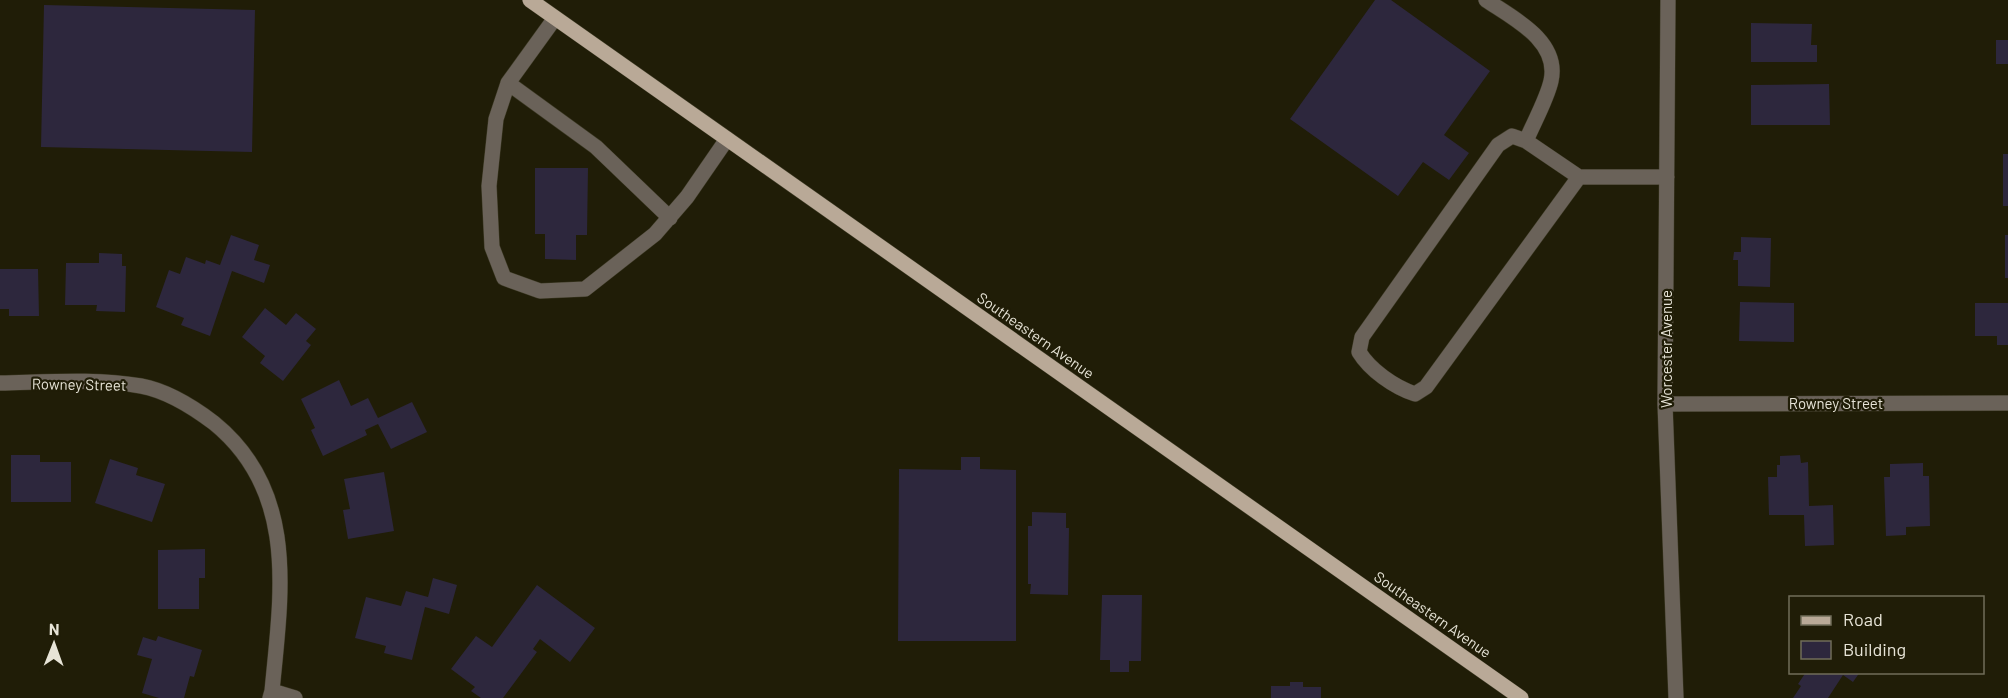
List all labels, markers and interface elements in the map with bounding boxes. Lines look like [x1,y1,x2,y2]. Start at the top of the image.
street label: Southeastern Avenue [974,288,1098,382]
street label: Worcester Avenue [1657,290,1675,408]
street label: Rowney Street [32,374,126,394]
street label: Rowney Street [1789,394,1883,412]
street label: Southeastern Avenue [1371,567,1495,661]
legend [1789,596,1984,674]
text: Road [1843,608,1883,630]
north arrow [24,614,84,674]
text: N [49,619,60,638]
text: Building [1843,638,1906,660]

